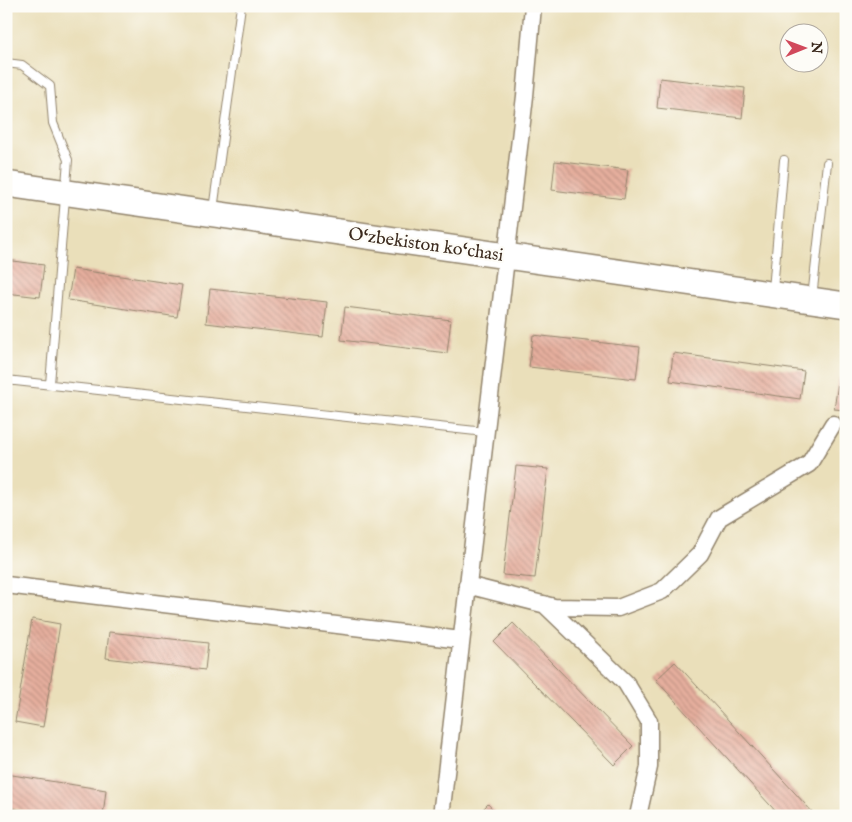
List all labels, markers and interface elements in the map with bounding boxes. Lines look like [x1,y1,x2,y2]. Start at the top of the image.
north arrow [780,22,830,72]
text: N [807,41,825,54]
street label: O‘zbekiston ko‘chasi [347,223,505,268]

